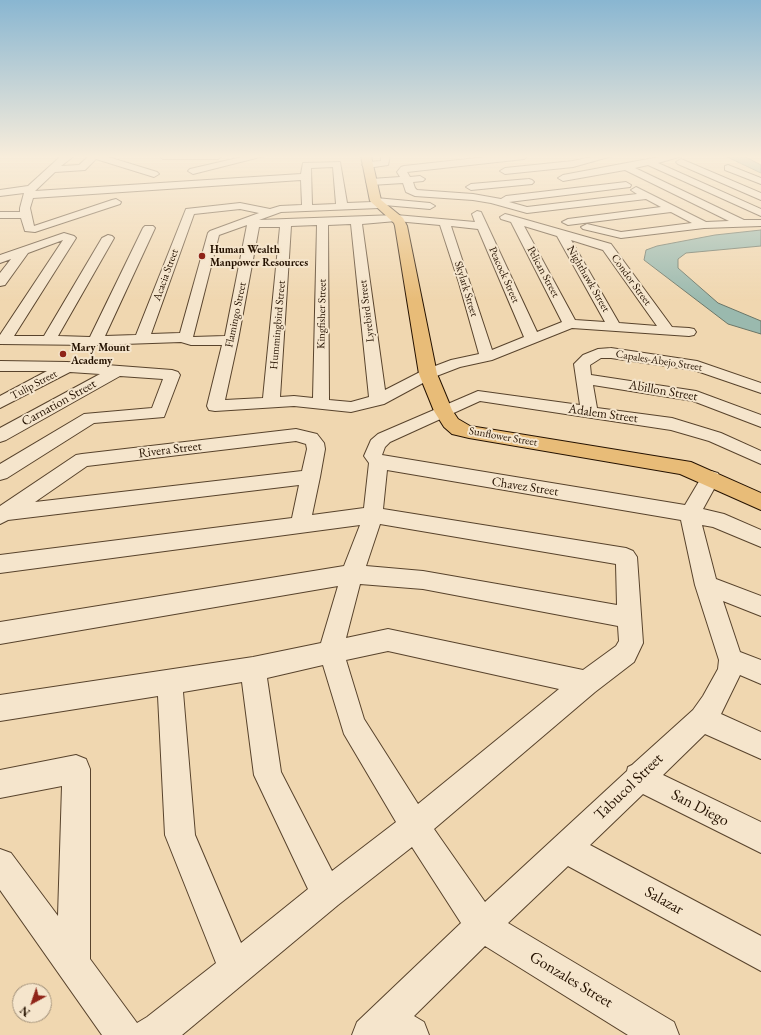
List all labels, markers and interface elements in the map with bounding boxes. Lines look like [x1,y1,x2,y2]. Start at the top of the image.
place label: Human Wealth Manpower Resources [210,243,308,269]
street label: Pelican Street [524,244,562,300]
street label: Nighthawk Street [564,244,612,314]
street label: Peacock Street [486,245,522,305]
street label: Acacia Street [151,247,181,303]
marker: Human Wealth Manpower Resources [197,251,207,261]
street label: Condor Street [608,252,654,308]
street label: Skylark Street [451,260,481,318]
street label: Kingfisher Street [315,279,329,349]
street label: Lyrebird Street [357,279,377,343]
street label: Hummingbird Street [268,280,288,370]
street label: Flamingo Street [223,281,249,349]
place label: Mary Mount Academy [71,341,130,367]
street label: Capales-Abejo Street [615,348,703,374]
marker: Mary Mount Academy [58,349,68,359]
street label: Tulip Street [9,367,59,403]
street label: Carnation Street [19,376,99,430]
street label: Abillon Street [627,377,699,405]
street label: Adalem Street [567,401,639,427]
street label: Sunflower Street [468,424,538,450]
street label: Rivera Street [137,438,203,462]
street label: Chavez Street [491,474,559,500]
street label: Tabucol Street [591,749,667,825]
street label: San Diego [668,785,732,831]
street label: Salazar [641,883,687,919]
street label: Gonzales Street [526,948,616,1012]
north arrow [12,983,52,1023]
text: N [17,1003,33,1020]

